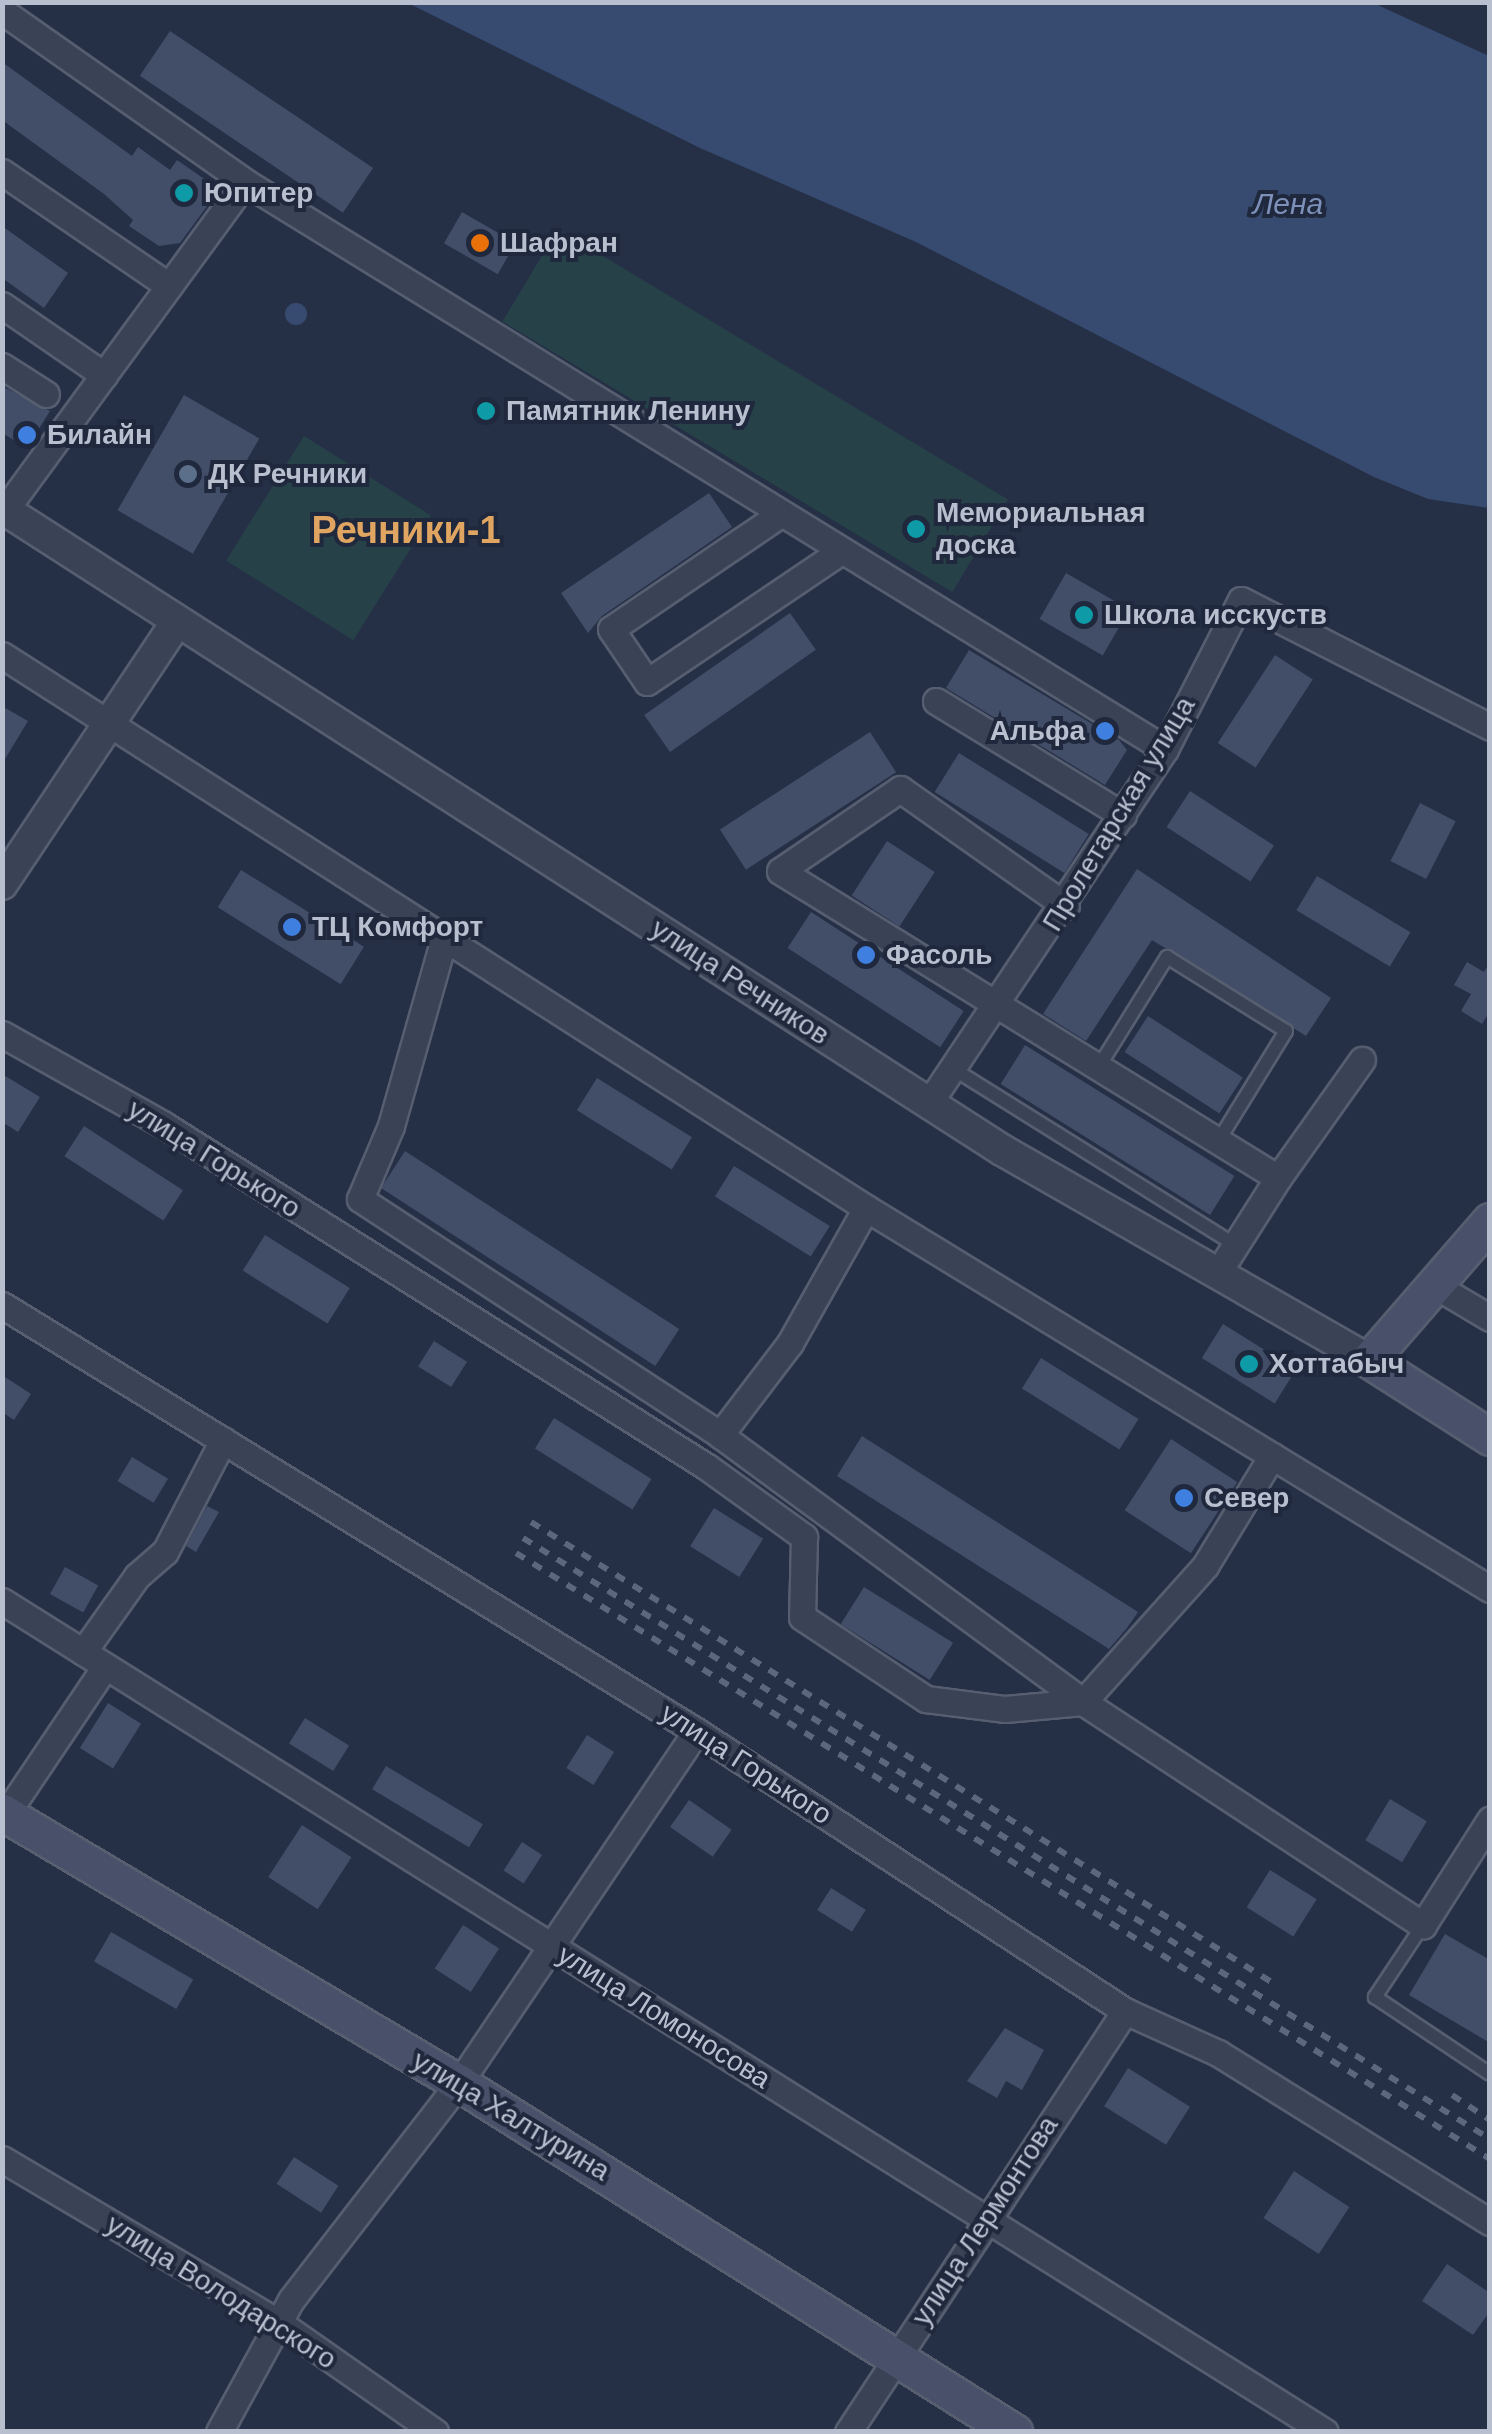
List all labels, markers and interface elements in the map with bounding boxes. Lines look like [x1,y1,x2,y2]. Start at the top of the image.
place label: Юпитер [204,176,313,210]
marker: Юпитер [173,182,195,204]
water label: Лена [1253,186,1323,222]
place label: Шафран [500,226,618,260]
marker: Шафран [469,232,491,254]
place label: Памятник Ленину [506,394,750,428]
marker: Памятник Ленину [475,400,497,422]
place label: Билайн [47,418,152,452]
marker: Билайн [16,424,38,446]
place label: ДК Речники [208,457,367,491]
marker: ДК Речники [177,463,199,485]
place label: Мемориальная доска [936,496,1146,562]
district label: Речники-1 [311,508,501,554]
marker: Мемориальная доска [905,518,927,540]
place label: Школа исскуств [1104,598,1327,632]
marker: Школа исскуств [1073,604,1095,626]
street label: Пролетарская улица [1036,691,1202,937]
place label: Альфа [990,714,1085,748]
marker: Альфа [1094,720,1116,742]
place label: ТЦ Комфорт [312,910,483,944]
street label: улица Речников [645,912,835,1052]
marker: ТЦ Комфорт [281,916,303,938]
place label: Фасоль [886,938,992,972]
marker: Фасоль [855,944,877,966]
street label: улица Горького [122,1093,306,1225]
place label: Хоттабыч [1269,1347,1404,1381]
marker: Хоттабыч [1238,1353,1260,1375]
place label: Север [1204,1481,1289,1515]
marker: Север [1173,1487,1195,1509]
street label: улица Горького [654,1696,838,1832]
street label: улица Ломоносова [551,1938,777,2096]
street label: улица Халтурина [406,2044,616,2188]
street label: улица Лермонтова [905,2110,1065,2332]
street label: улица Володарского [100,2208,342,2376]

